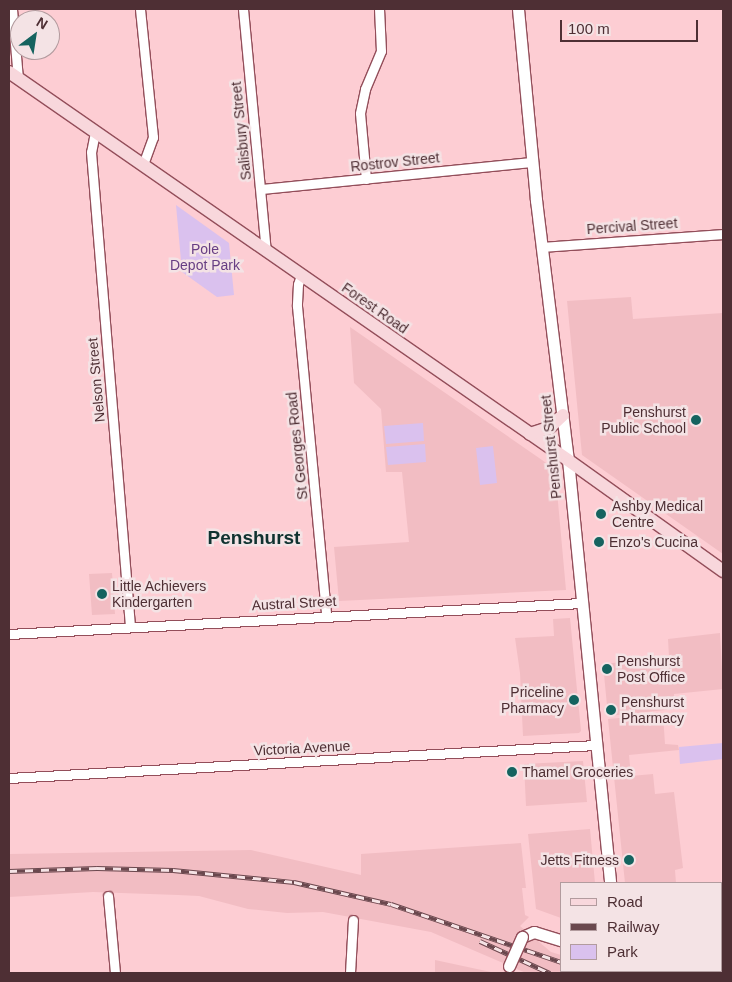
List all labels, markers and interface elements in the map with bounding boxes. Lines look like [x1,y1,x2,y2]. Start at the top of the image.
north arrow [10,10,60,60]
scale bar [562,10,700,42]
text: N [34,14,51,32]
text: 100 m [568,20,610,37]
street label: Salisbury Street [227,81,255,181]
street label: Rostrov Street [350,149,440,175]
street label: Percival Street [586,214,678,238]
park label: Pole Depot Park [170,241,240,274]
street label: Forest Road [339,279,411,337]
street label: Nelson Street [84,337,108,423]
street label: St Georges Road [283,391,311,501]
street label: Penshurst Street [537,394,565,500]
place label: Penshurst Public School [601,404,686,437]
marker: Penshurst Public School [690,414,702,426]
place label: Ashby Medical Centre [612,498,703,530]
marker: Ashby Medical Centre [594,507,608,521]
district label: Penshurst [208,527,300,549]
place label: Enzo's Cucina [609,534,698,550]
marker: Enzo's Cucina [593,536,605,548]
place label: Little Achievers Kindergarten [112,578,207,610]
marker: Little Achievers Kindergarten [96,588,108,600]
street label: Austral Street [251,592,337,614]
place label: Penshurst Post Office [617,653,685,686]
marker: Penshurst Post Office [601,663,613,675]
place label: Priceline Pharmacy [501,684,564,716]
marker: Priceline Pharmacy [568,694,580,706]
place label: Penshurst Pharmacy [621,694,684,726]
marker: Penshurst Pharmacy [605,704,617,716]
street label: Victoria Avenue [253,737,351,759]
place label: Thamel Groceries [522,764,633,780]
marker: Thamel Groceries [506,766,518,778]
place label: Jetts Fitness [540,852,619,868]
marker: Jetts Fitness [623,854,635,866]
legend [560,882,722,972]
text: Road [607,893,643,910]
text: Railway [607,918,660,935]
text: Park [607,943,638,960]

